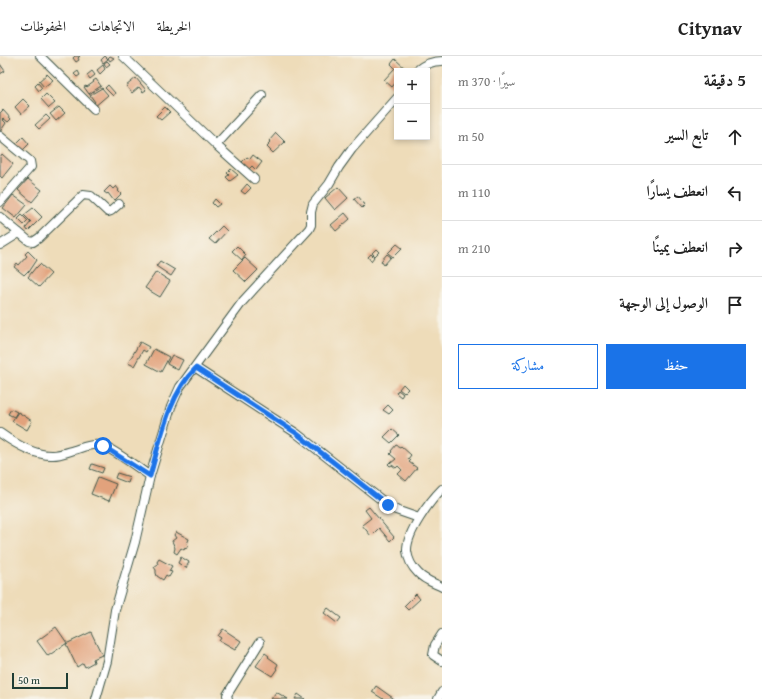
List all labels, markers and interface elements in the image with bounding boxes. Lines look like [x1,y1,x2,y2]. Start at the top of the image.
text: Citynav [678,14,742,42]
text: المحفوظات [20,16,66,36]
text: الاتجاهات [88,16,135,36]
text: الخريطة [157,16,191,36]
text: 5 دقيقة [704,67,746,92]
map controls [394,68,430,140]
button: + [394,68,430,104]
text: سيرًا · 370 m [458,72,516,91]
button: − [394,104,430,140]
text: تابع السير [666,124,708,145]
icon: ahead [724,126,746,148]
text: 50 m [458,127,484,146]
text: انعطف يسارًا [646,180,708,201]
icon: left [724,182,746,204]
text: 110 m [458,183,490,202]
text: انعطف يمينًا [652,236,708,257]
icon: right [724,238,746,260]
text: 210 m [458,239,490,258]
text: الوصول إلى الوجهة [619,292,708,313]
icon: arrive [724,294,746,316]
button: مشاركة [458,344,598,389]
button: حفظ [606,344,746,389]
route start [94,437,112,455]
route end [379,496,397,514]
scale bar [12,671,68,690]
text: 50 m [18,672,40,688]

